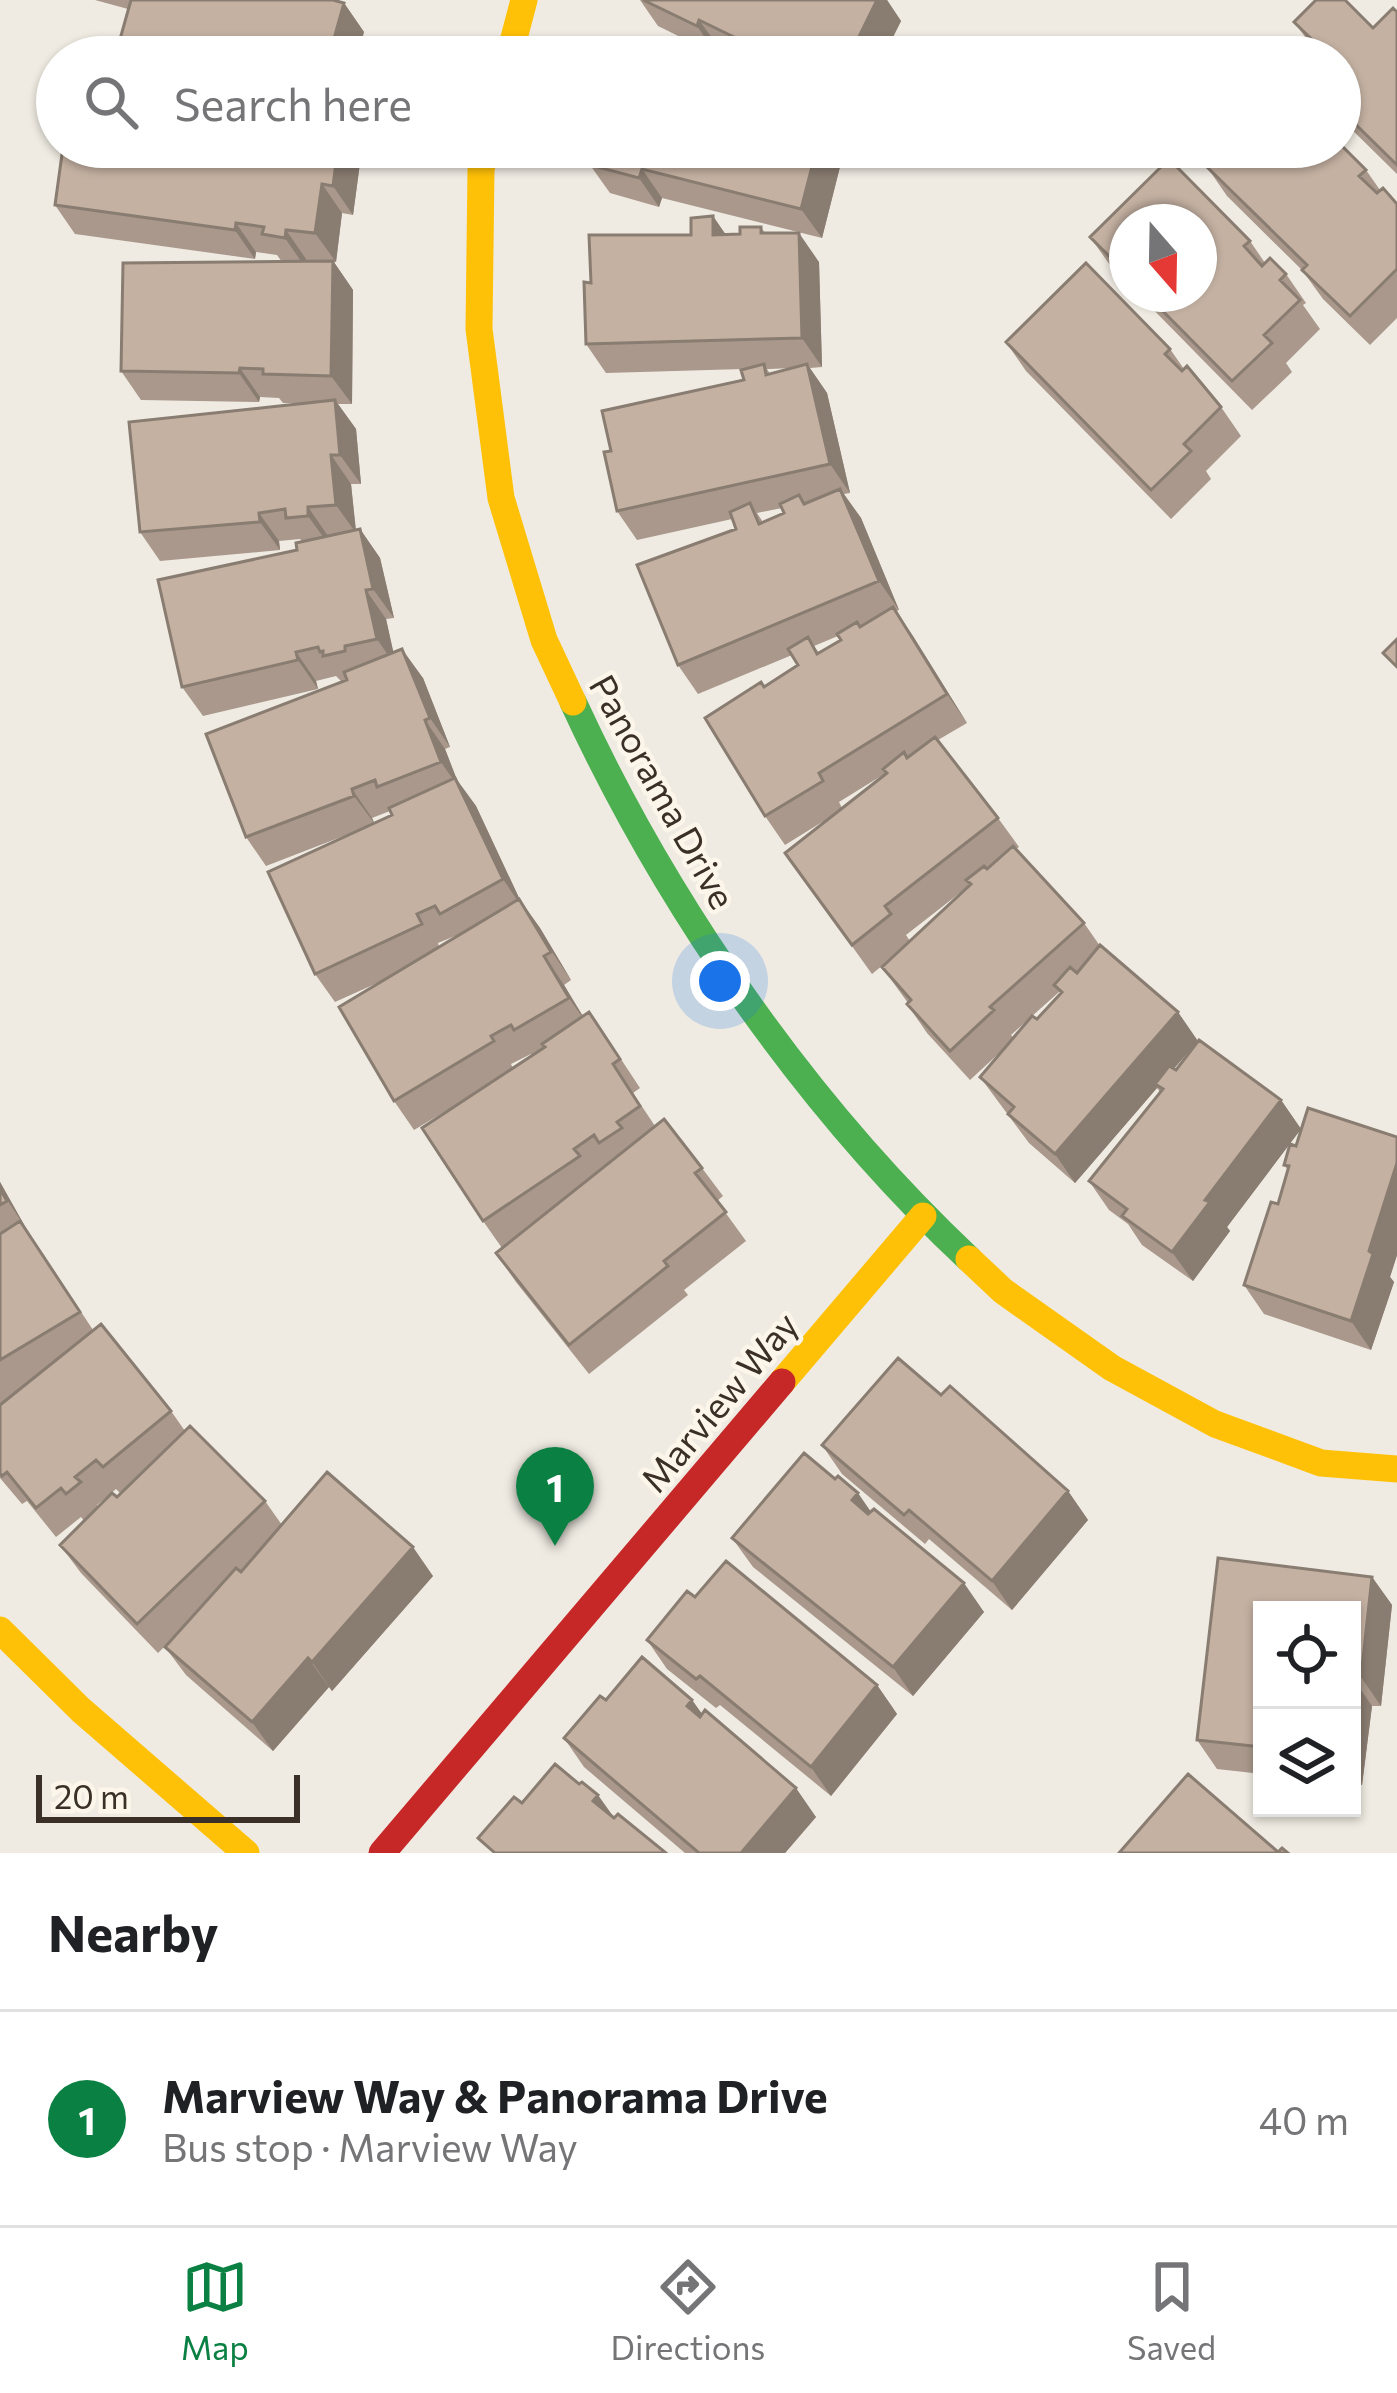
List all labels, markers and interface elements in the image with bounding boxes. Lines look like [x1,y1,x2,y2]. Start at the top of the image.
search box [36,36,1361,168]
icon: search [78,69,144,135]
text: Search here [174,75,412,130]
north arrow [1109,204,1217,312]
street label: Panorama Drive [582,666,746,916]
your location [690,951,750,1011]
street label: Marview Way [630,1302,806,1500]
pin: 1 [516,1447,594,1546]
map controls [1253,1601,1361,1817]
button: locate [1253,1601,1361,1709]
button: layers [1253,1709,1361,1817]
scale bar [36,1769,300,1822]
text: 20 m [54,1775,129,1816]
text: Nearby [48,1900,218,1963]
text: Marview Way & Panorama Drive [162,2067,828,2122]
text: 1 [78,2095,96,2143]
text: 40 m [1259,2095,1349,2143]
text: Bus stop · Marview Way [162,2122,578,2170]
tab: Map [181,2254,249,2367]
tab: Directions [611,2254,765,2367]
tab: Saved [1127,2254,1216,2367]

